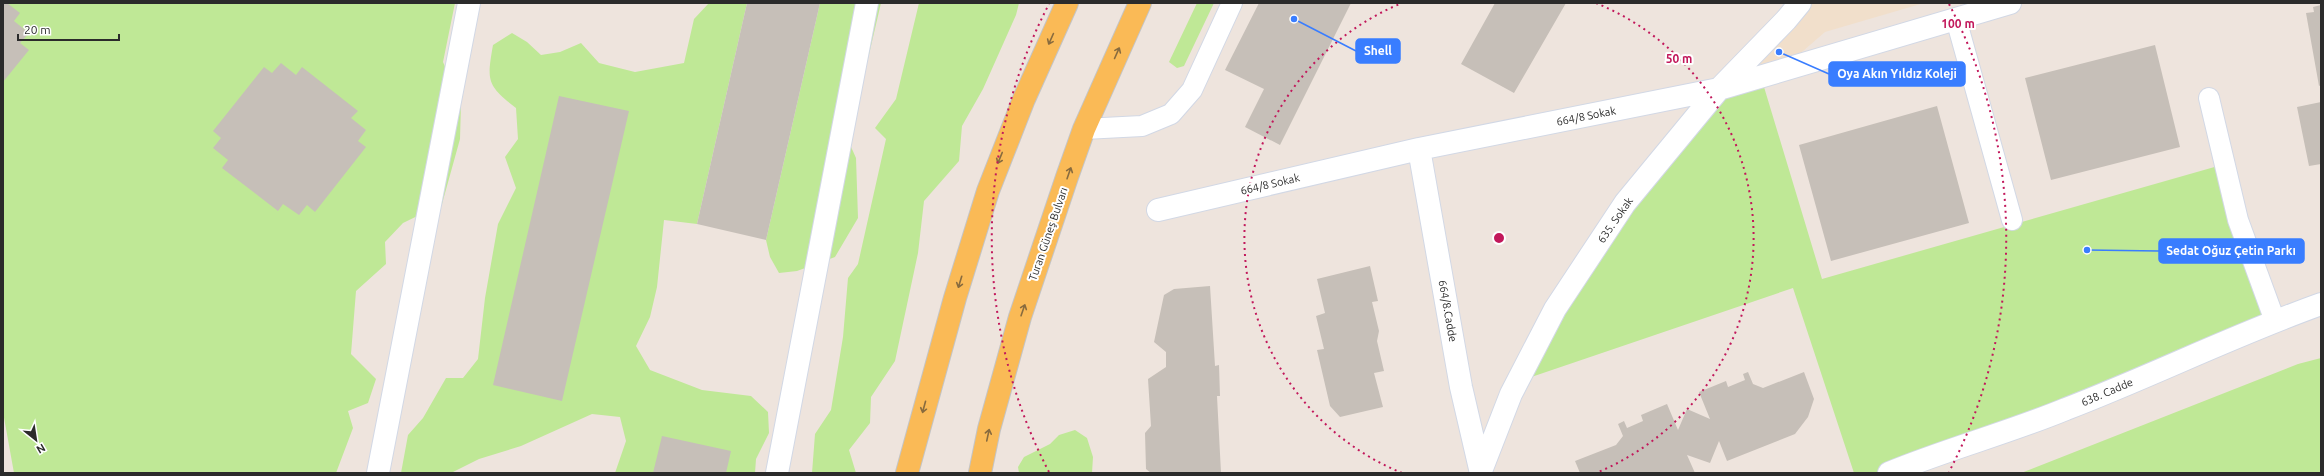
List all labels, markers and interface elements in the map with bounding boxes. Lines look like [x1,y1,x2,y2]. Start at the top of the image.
scale bar [18,16,119,42]
text: 100 m [1941,17,1975,30]
text: 20 m [24,23,51,36]
one-way arrow [1047,32,1054,44]
callout: Shell [1356,39,1400,63]
text: Shell [1364,44,1392,57]
one-way arrow [1114,47,1122,59]
text: 50 m [1666,52,1692,65]
callout: Oya Akın Yıldız Koleji [1829,62,1965,86]
text: Oya Akın Yıldız Koleji [1837,67,1957,80]
street label: 664/8 Sokak [1555,104,1617,128]
one-way arrow [996,152,1004,164]
one-way arrow [1066,167,1073,180]
street label: 664/8 Sokak [1239,171,1301,197]
street label: Turan Güneş Bulvarı [1026,186,1070,282]
street label: 635. Sokak [1595,195,1635,245]
centre of rings [1492,231,1506,245]
callout: Sedat Oğuz Çetin Parkı [2159,239,2304,263]
text: Sedat Oğuz Çetin Parkı [2166,244,2296,259]
one-way arrow [956,275,963,288]
street label: 664/8.Cadde [1437,279,1459,343]
one-way arrow [1020,303,1027,316]
street label: 638. Cadde [2079,376,2135,408]
one-way arrow [920,400,927,413]
north arrow [16,420,56,460]
one-way arrow [984,429,992,442]
text: N [34,441,48,456]

